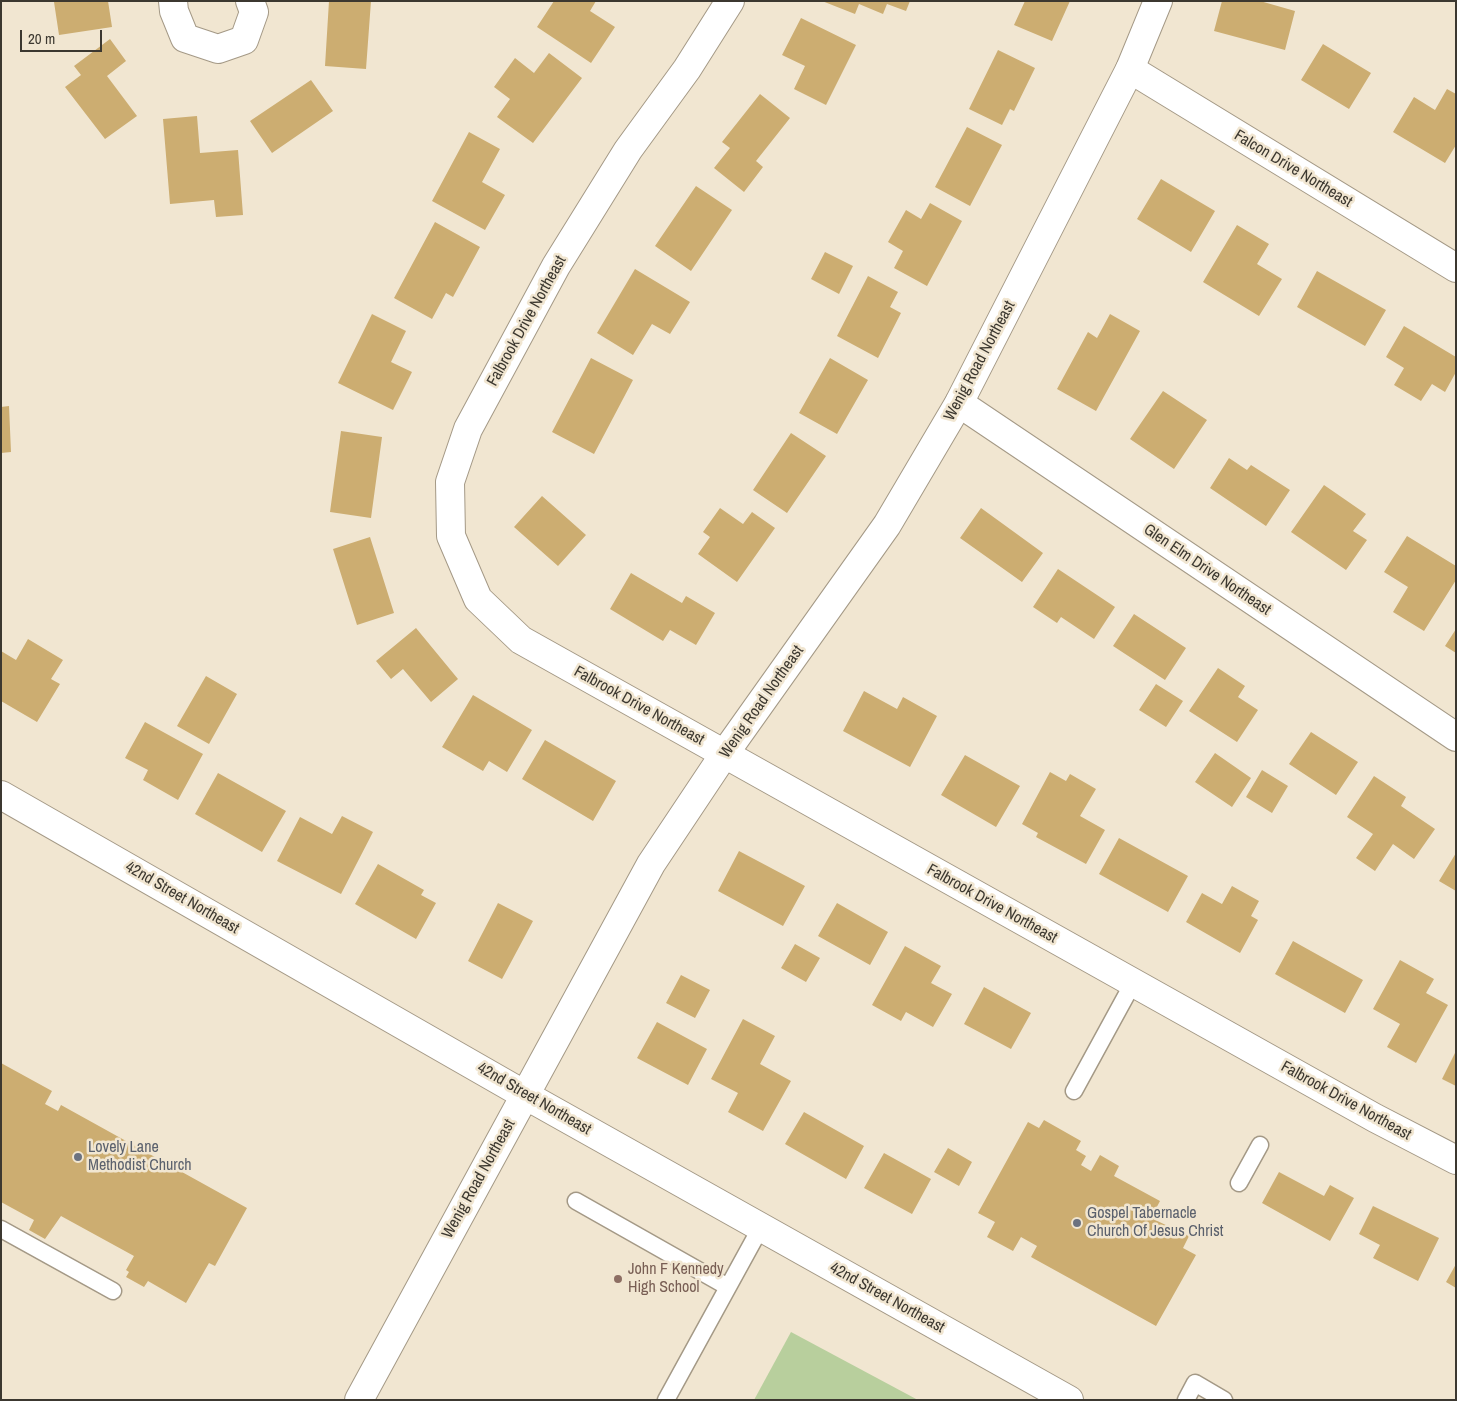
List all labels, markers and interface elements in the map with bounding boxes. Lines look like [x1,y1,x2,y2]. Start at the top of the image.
scale bar [22,20,105,52]
text: 20 m [28,28,55,49]
street label: Falcon Drive Northeast [1231,126,1355,212]
street label: Falbrook Drive Northeast [483,253,571,389]
street label: Wenig Road Northeast [940,298,1020,424]
street label: Glen Elm Drive Northeast [1140,520,1274,620]
street label: Wenig Road Northeast [716,642,808,762]
street label: Falbrook Drive Northeast [571,662,707,750]
street label: 42nd Street Northeast [122,858,242,938]
street label: Falbrook Drive Northeast [924,860,1060,948]
street label: Falbrook Drive Northeast [1278,1057,1414,1145]
street label: 42nd Street Northeast [474,1059,594,1139]
street label: Wenig Road Northeast [438,1116,520,1242]
place label: Lovely Lane Methodist Church [88,1138,192,1176]
marker: Lovely Lane Methodist Church [72,1151,84,1163]
place label: Gospel Tabernacle Church Of Jesus Christ [1087,1204,1223,1242]
marker: Gospel Tabernacle Church Of Jesus Christ [1071,1217,1083,1229]
street label: 42nd Street Northeast [826,1258,948,1338]
place label: John F Kennedy High School [628,1260,724,1298]
marker: John F Kennedy High School [612,1273,624,1285]

